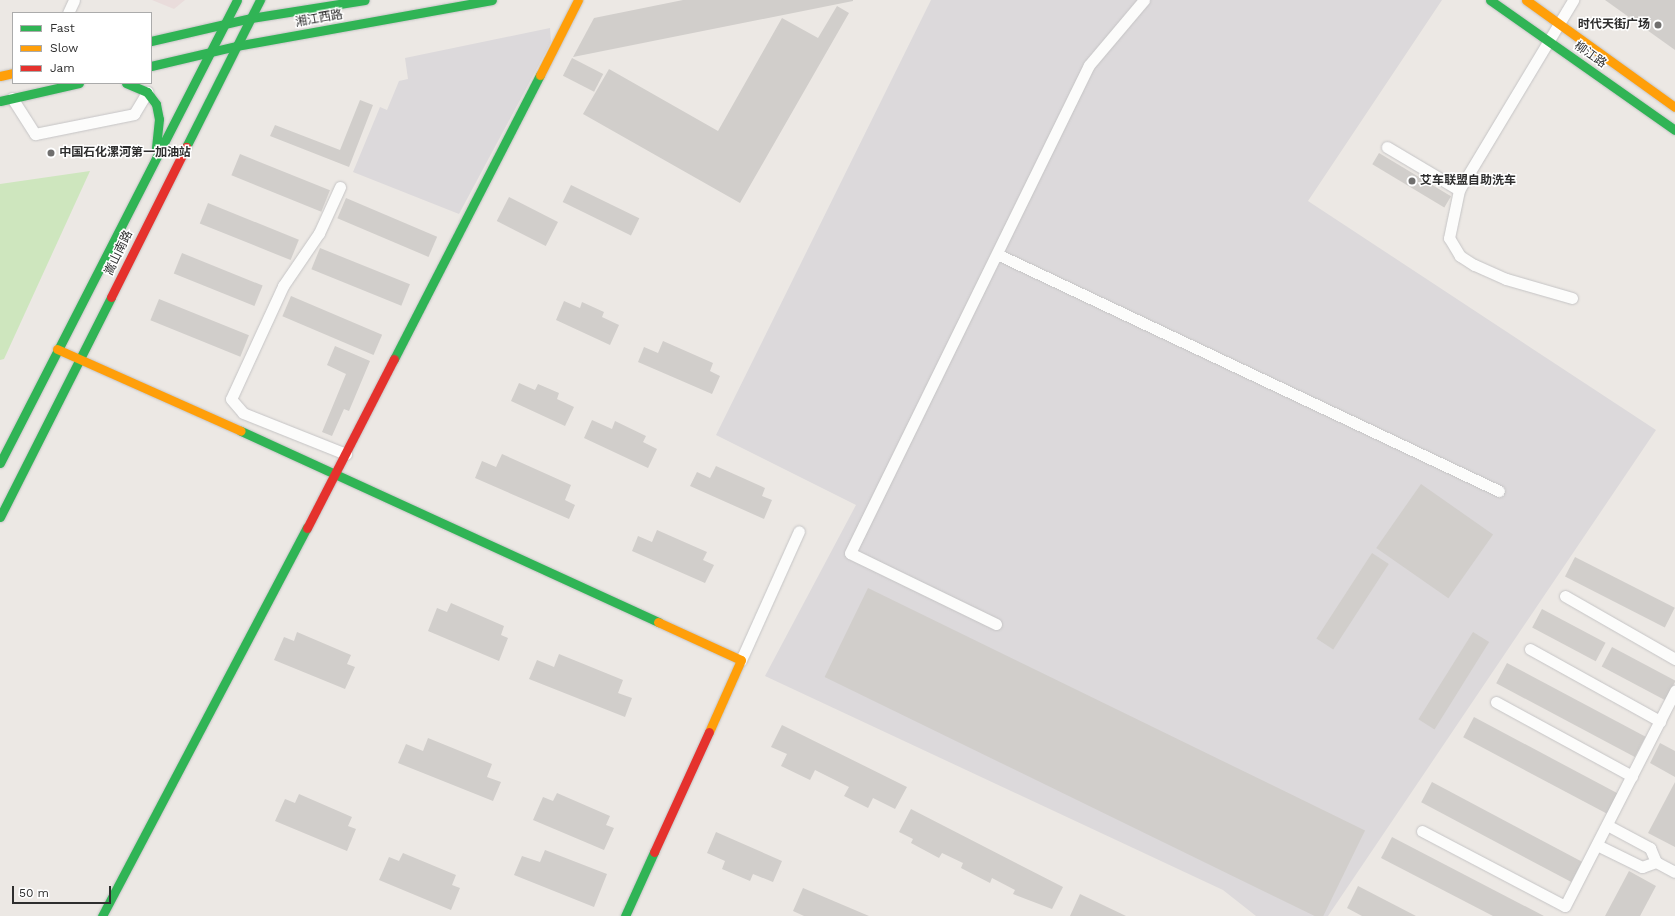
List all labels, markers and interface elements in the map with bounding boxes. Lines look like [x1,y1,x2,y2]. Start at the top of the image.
street label: 湘江西路 [294,8,344,30]
legend [12,12,152,84]
place label: 时代天街广场 [1578,18,1650,32]
marker: 时代天街广场 [1653,20,1663,30]
text: Fast [50,21,75,35]
street label: 柳江路 [1571,39,1609,71]
text: Slow [50,41,78,55]
text: Jam [50,61,75,75]
place label: 中国石化漯河第一加油站 [59,146,191,160]
marker: 中国石化漯河第一加油站 [46,148,56,158]
place label: 艾车联盟自助洗车 [1420,174,1516,188]
marker: 艾车联盟自助洗车 [1407,176,1417,186]
street label: 嵩山南路 [102,228,136,278]
scale bar [14,878,113,904]
text: 50 m [19,886,49,900]

